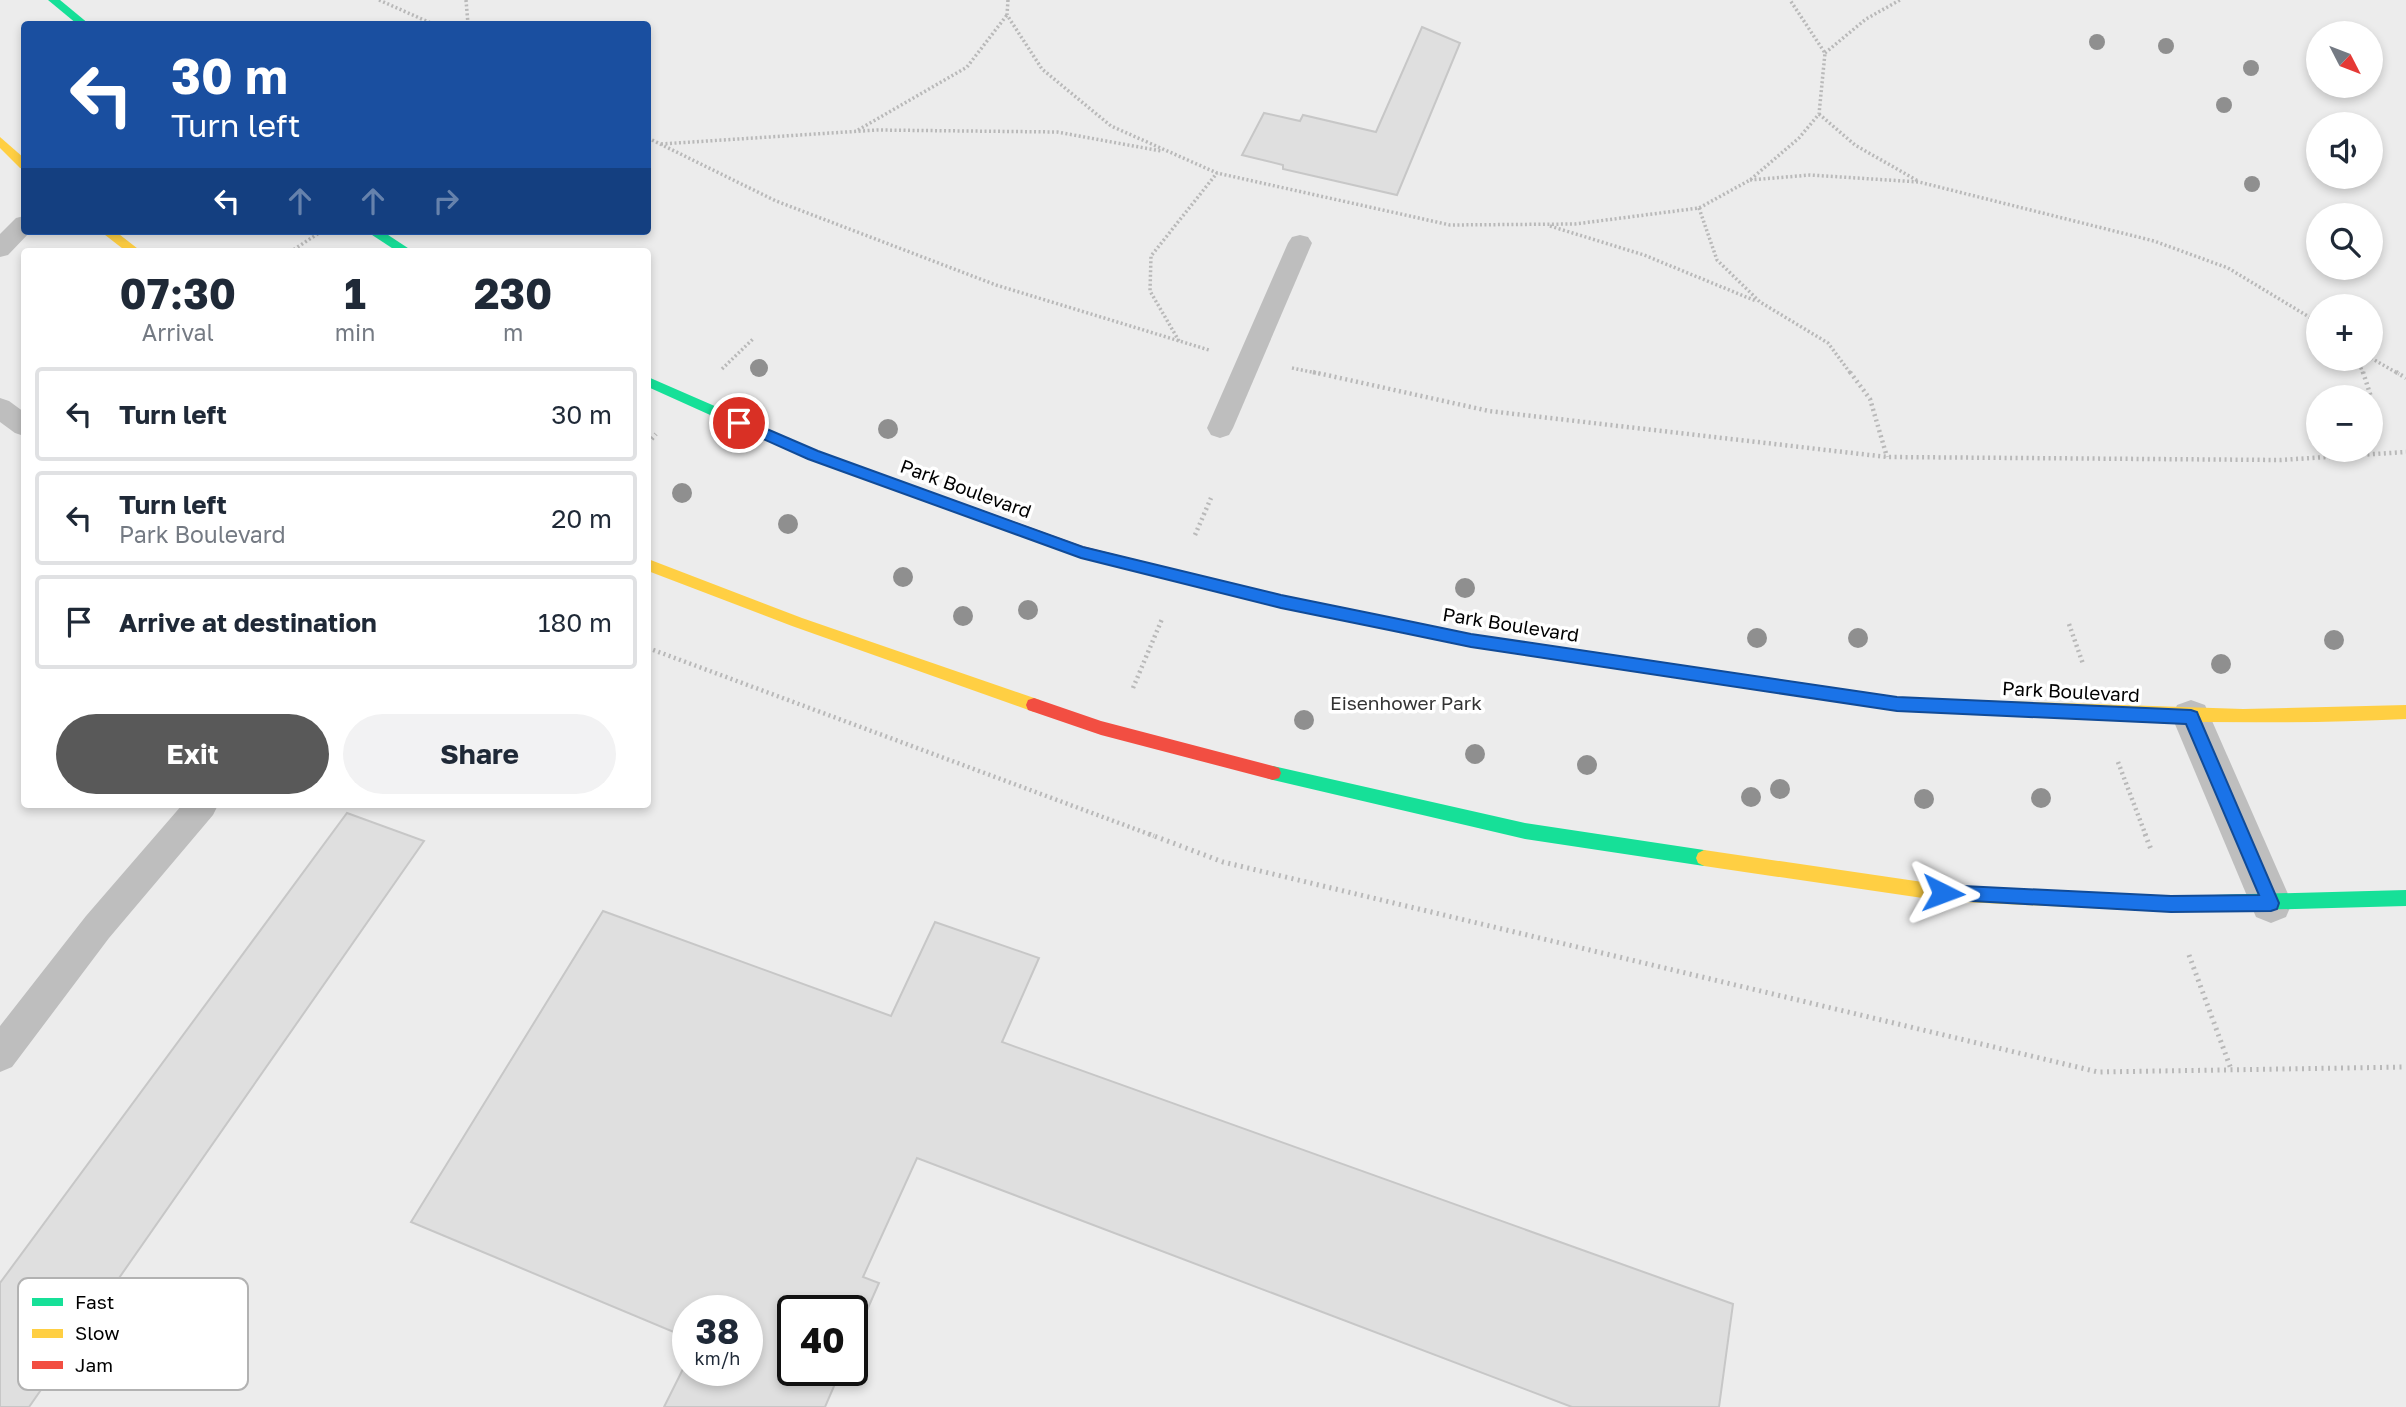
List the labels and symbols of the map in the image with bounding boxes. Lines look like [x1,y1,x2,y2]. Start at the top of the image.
north arrow [2306,21,2384,98]
pin [709,393,769,453]
street label: Park Boulevard [897,454,1035,522]
street label: Park Boulevard [1441,602,1581,646]
street label: Park Boulevard [2002,676,2140,706]
park label: Eisenhower Park [1330,691,1482,714]
position arrow [1906,856,1980,930]
legend [18,1278,248,1390]
text: Fast [75,1290,114,1313]
speed limit sign: 40 [777,1295,868,1386]
text: Slow [75,1321,120,1344]
text: Jam [75,1353,113,1376]

